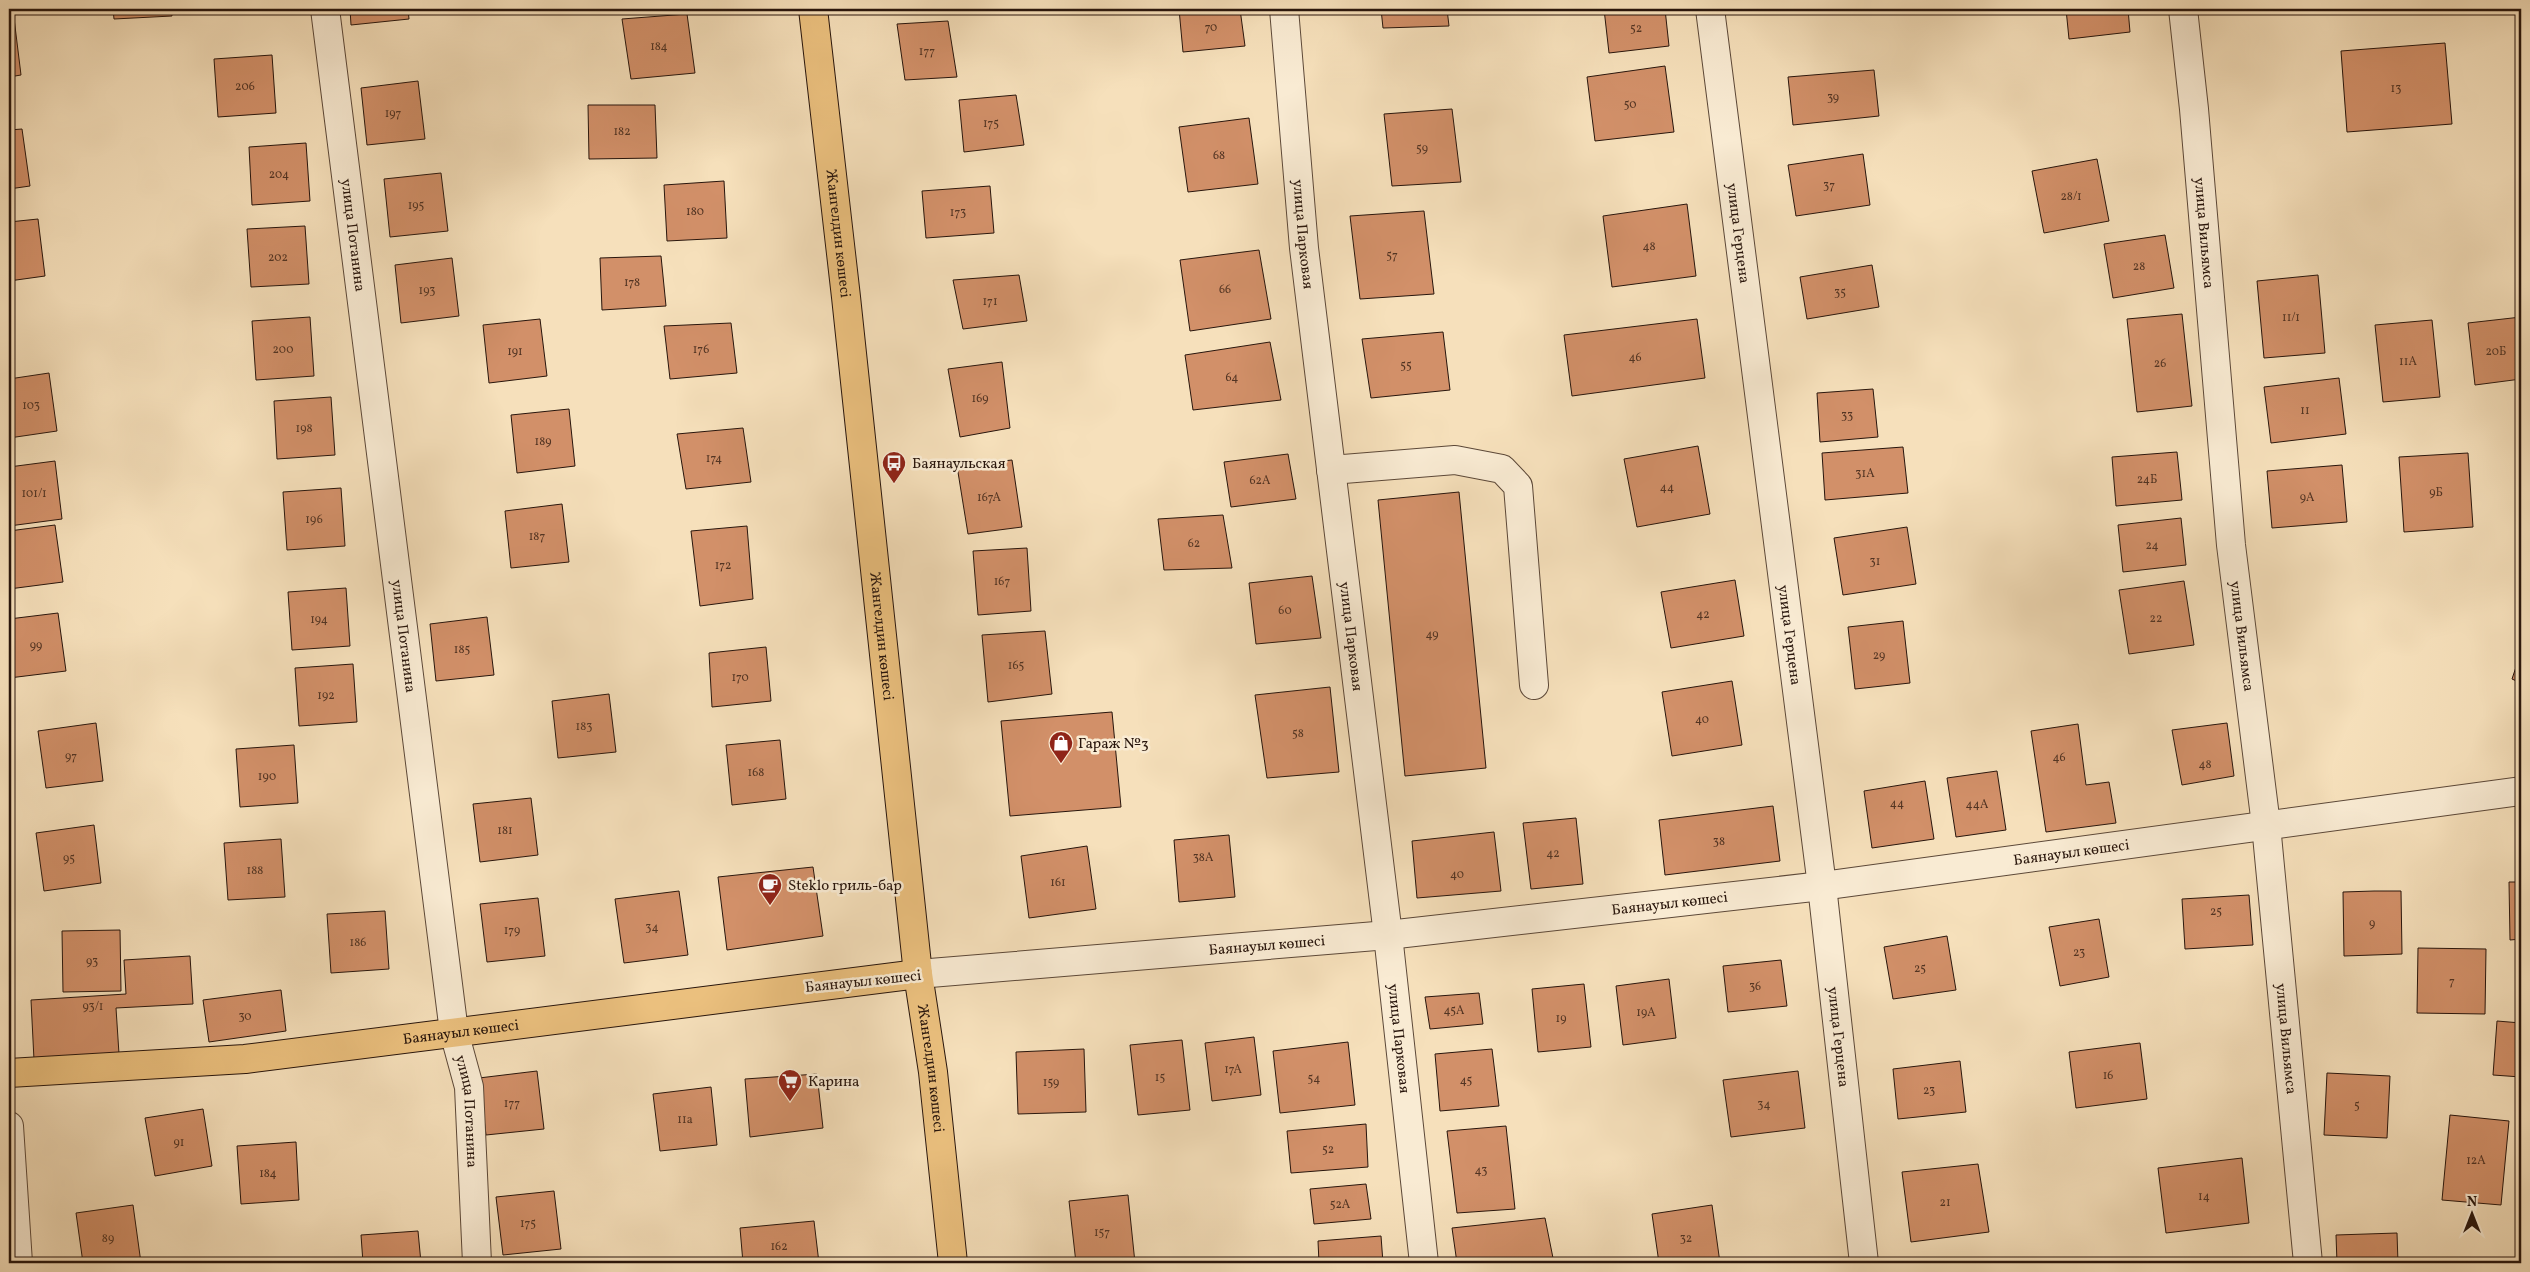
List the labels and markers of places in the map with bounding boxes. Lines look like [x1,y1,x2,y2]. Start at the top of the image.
bus stop icon: Баянаульская [881,450,907,484]
place label: Баянаульская [912,454,1006,475]
shop icon: Гараж №3 [1048,730,1074,764]
place label: Гараж №3 [1078,734,1149,755]
cafe icon: Steklo гриль-бар [757,872,783,906]
place label: Steklo гриль-бар [788,876,902,897]
supermarket icon: Карина [777,1068,803,1102]
place label: Карина [808,1072,860,1093]

